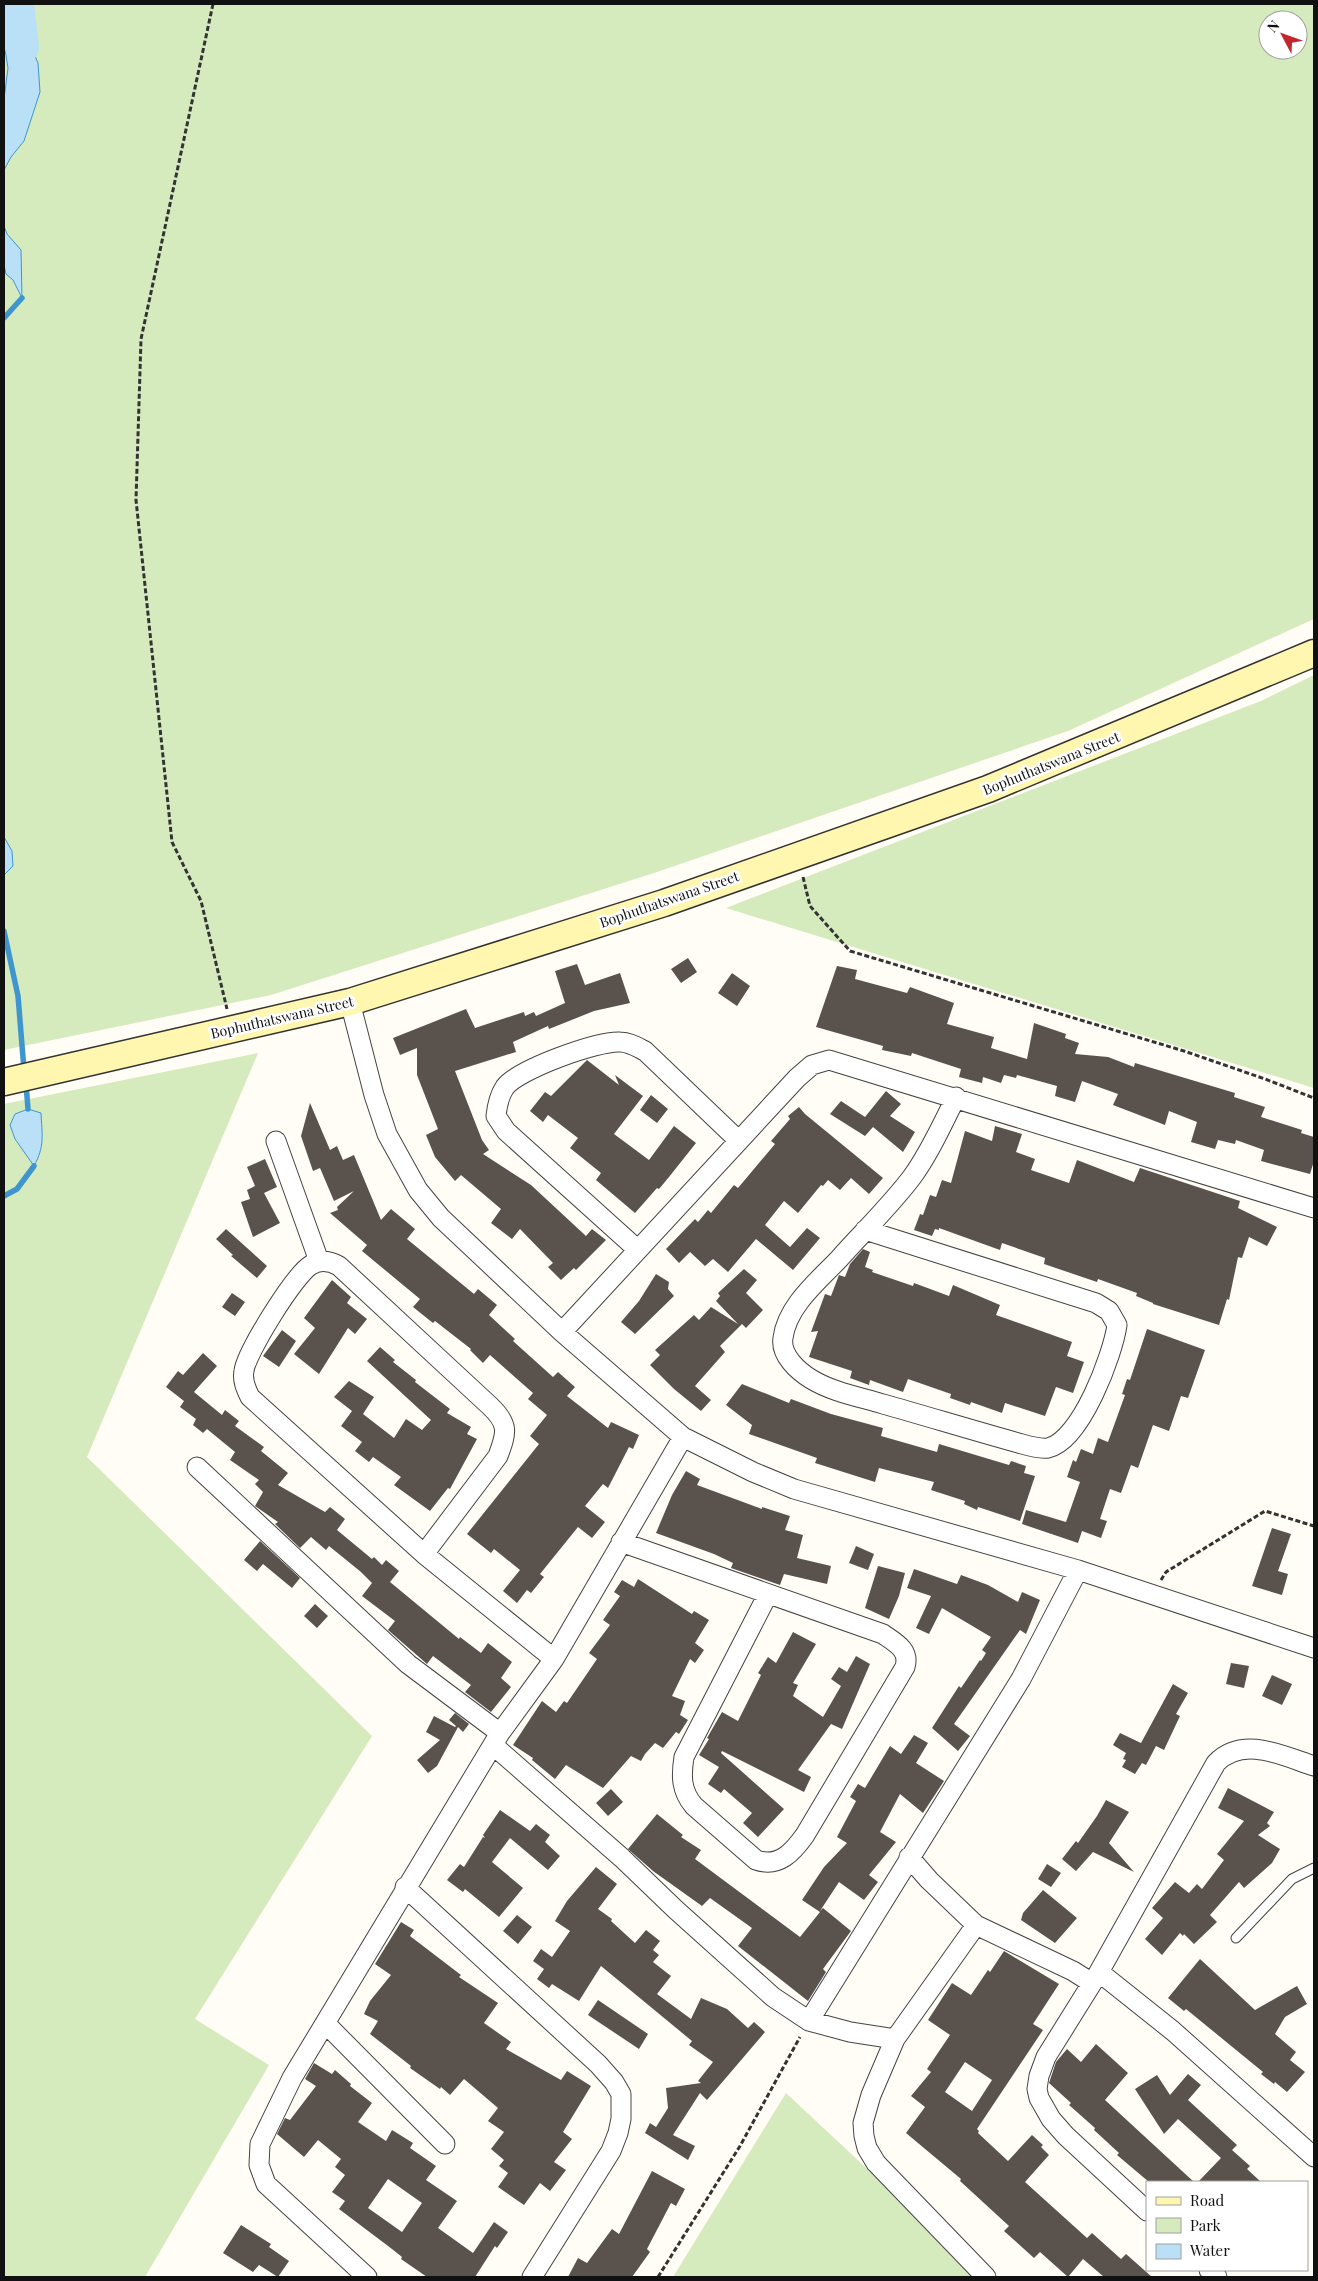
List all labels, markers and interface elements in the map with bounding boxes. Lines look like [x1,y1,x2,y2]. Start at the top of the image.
north arrow [1258,10,1308,60]
text: N [1262,16,1283,36]
street label: Bophuthatswana Street [980,726,1123,799]
street label: Bophuthatswana Street [597,866,742,932]
street label: Bophuthatswana Street [209,991,356,1043]
legend [1146,2181,1308,2271]
text: Road [1190,2190,1224,2210]
text: Park [1190,2215,1222,2235]
text: Water [1189,2240,1230,2260]

